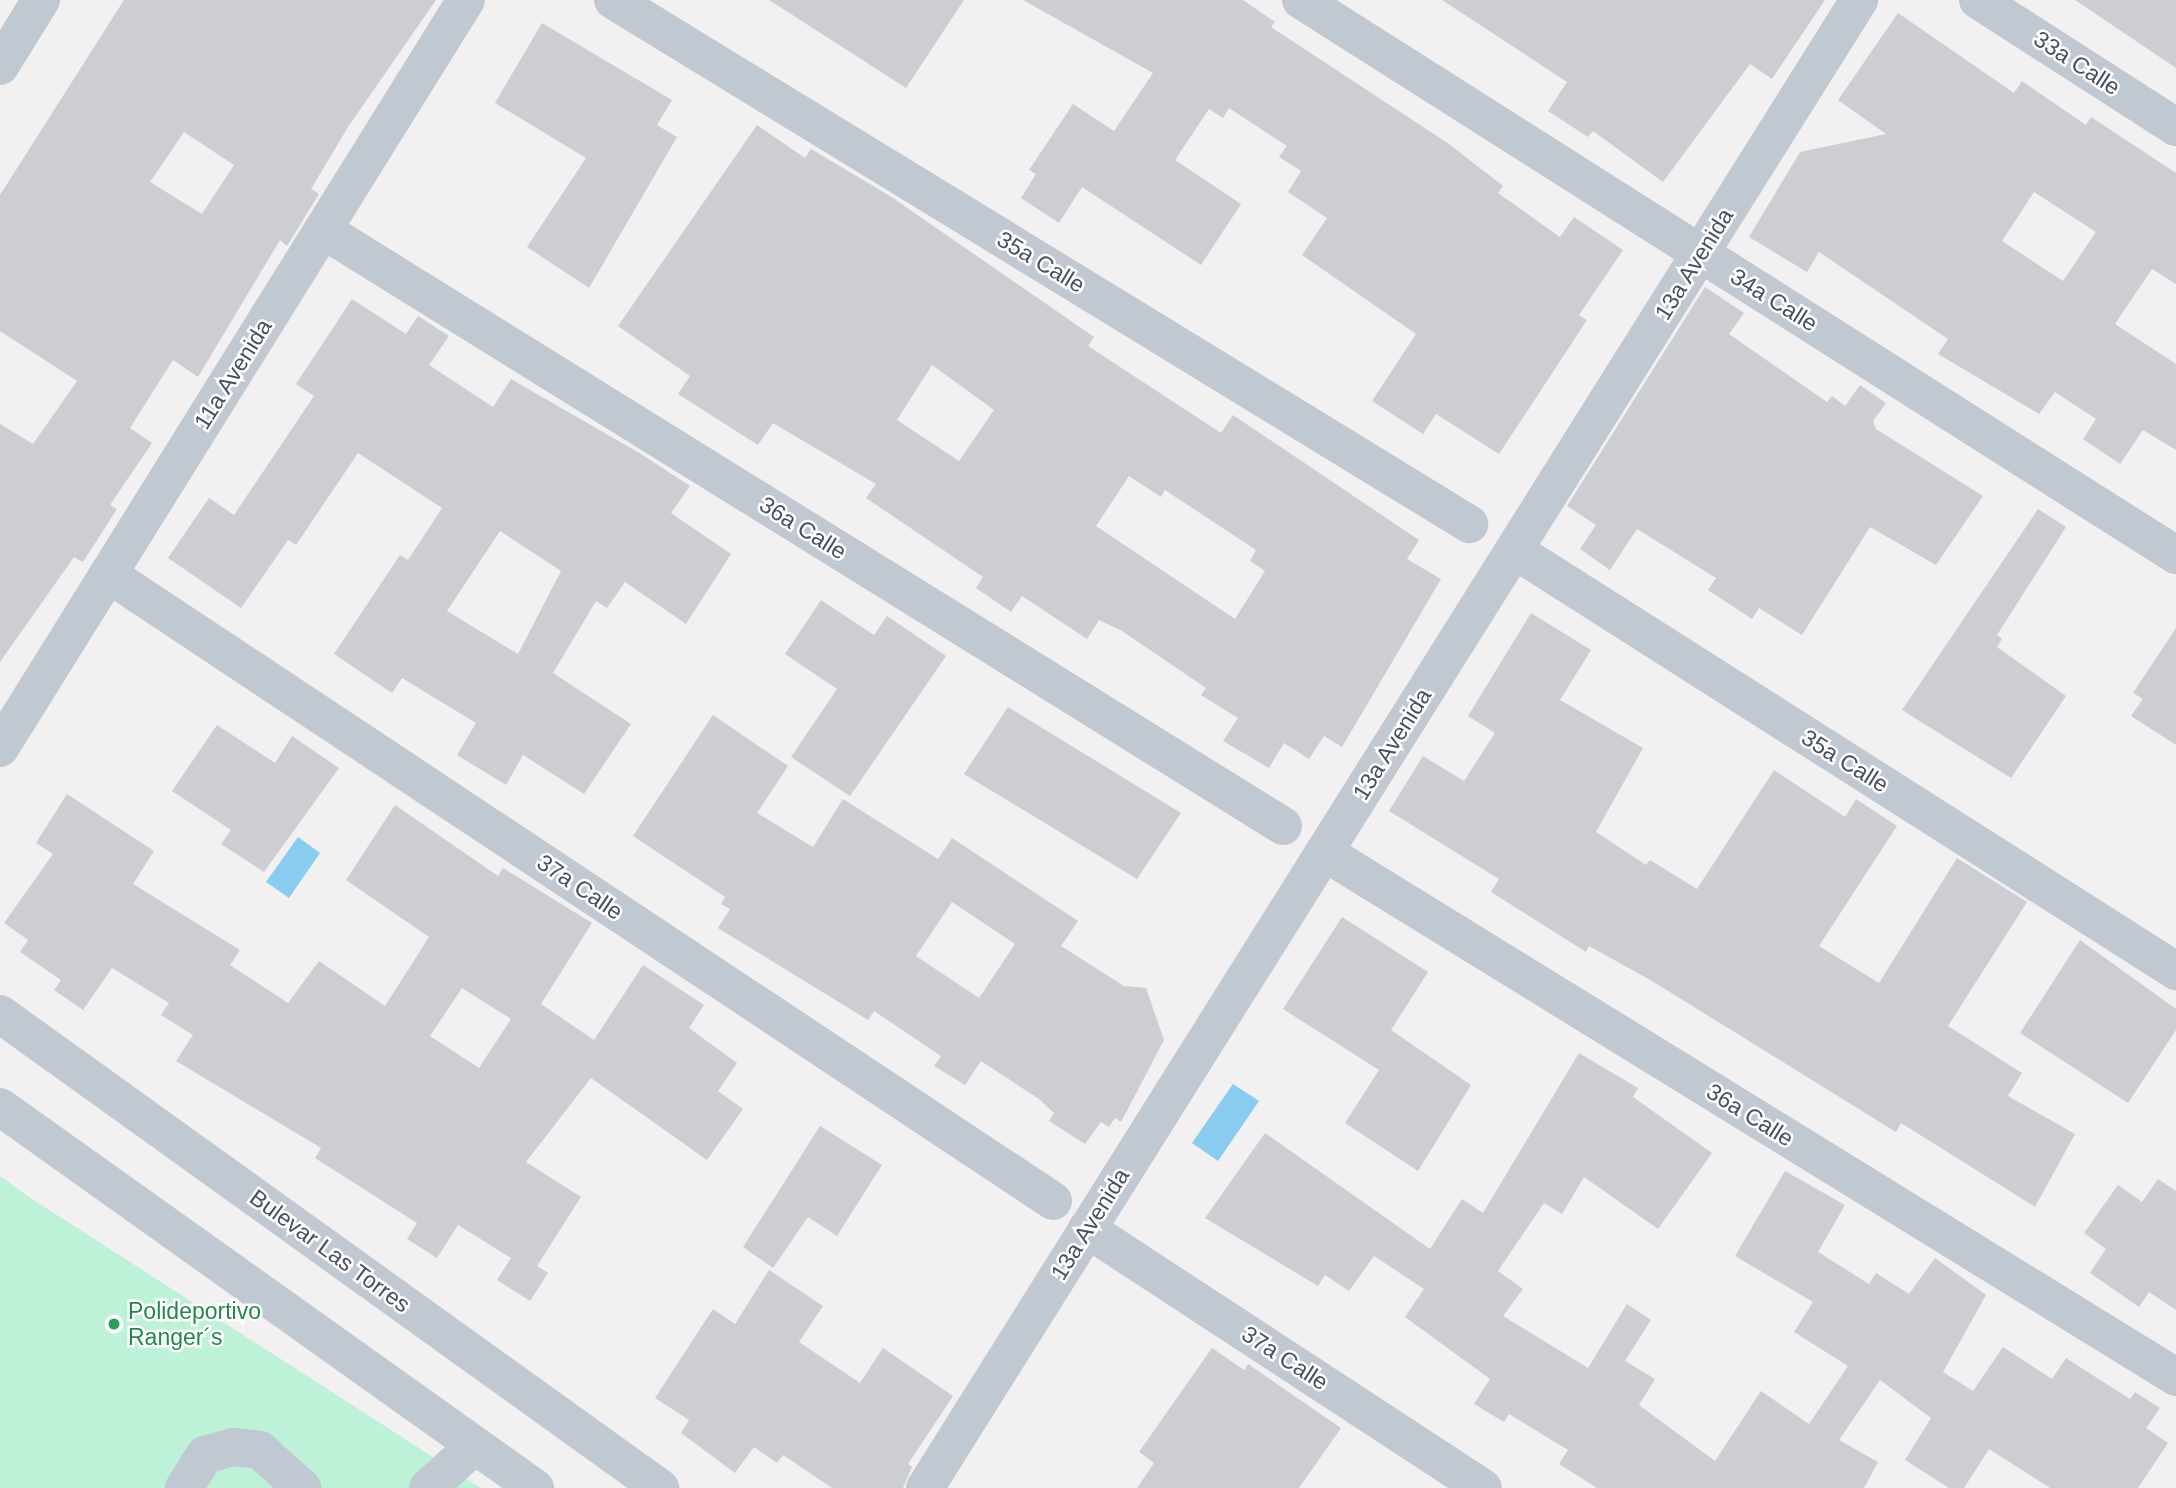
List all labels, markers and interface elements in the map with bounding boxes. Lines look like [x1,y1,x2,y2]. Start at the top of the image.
street label: 33a Calle [2029,25,2125,101]
street label: 13a Avenida [1649,203,1739,325]
street label: 35a Calle [992,225,1090,299]
street label: 34a Calle [1725,263,1823,337]
street label: 11a Avenida [188,313,278,435]
street label: 36a Calle [754,491,852,565]
street label: 13a Avenida [1347,683,1437,805]
street label: 35a Calle [1796,724,1894,798]
street label: 37a Calle [532,848,628,926]
street label: 36a Calle [1701,1078,1799,1152]
street label: 13a Avenida [1045,1163,1135,1285]
street label: Bulevar Las Torres [244,1183,416,1319]
place label: Polideportivo Ranger´s [128,1297,261,1351]
marker: Polideportivo Ranger´s [106,1316,122,1332]
street label: 37a Calle [1237,1320,1333,1396]

